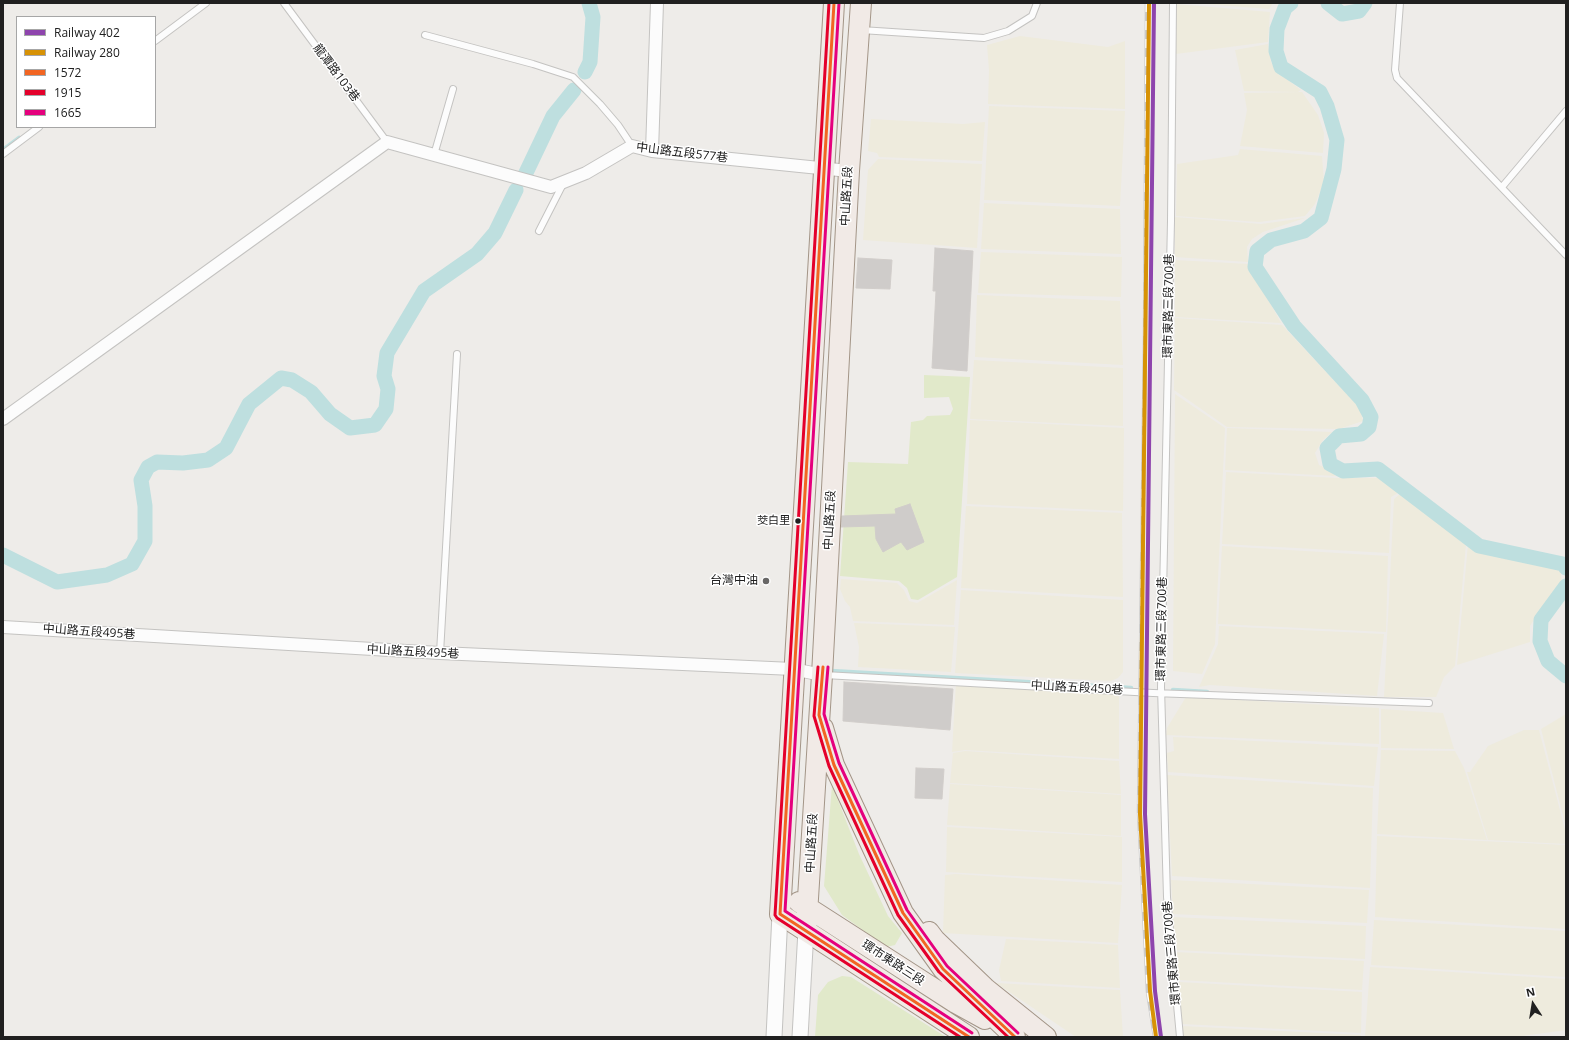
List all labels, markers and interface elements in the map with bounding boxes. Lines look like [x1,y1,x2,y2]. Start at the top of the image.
legend [16,16,156,128]
text: Railway 402 [54,24,120,41]
street label: 龍潭路103巷 [310,41,362,105]
text: Railway 280 [54,44,120,61]
text: 1572 [54,64,81,81]
text: 1915 [54,84,81,101]
text: 1665 [54,104,81,121]
street label: 中山路五段577巷 [635,140,729,166]
street label: 中山路五段 [838,166,856,226]
street label: 環市東路三段700巷 [1161,254,1177,358]
street label: 中山路五段 [821,490,839,550]
place label: 茭白里 [757,514,790,528]
marker: 茭白里 [793,516,803,526]
place label: 台灣中油 [710,574,758,588]
marker: 台灣中油 [761,576,771,586]
street label: 環市東路三段700巷 [1154,577,1170,681]
street label: 中山路五段495巷 [42,622,136,642]
street label: 中山路五段495巷 [366,642,460,662]
street label: 中山路五段450巷 [1030,678,1124,698]
street label: 中山路五段 [803,813,821,873]
street label: 環市東路三段700巷 [1160,900,1184,1006]
street label: 環市東路三段 [859,937,927,989]
north arrow [1513,984,1553,1024]
text: N [1524,984,1536,1000]

